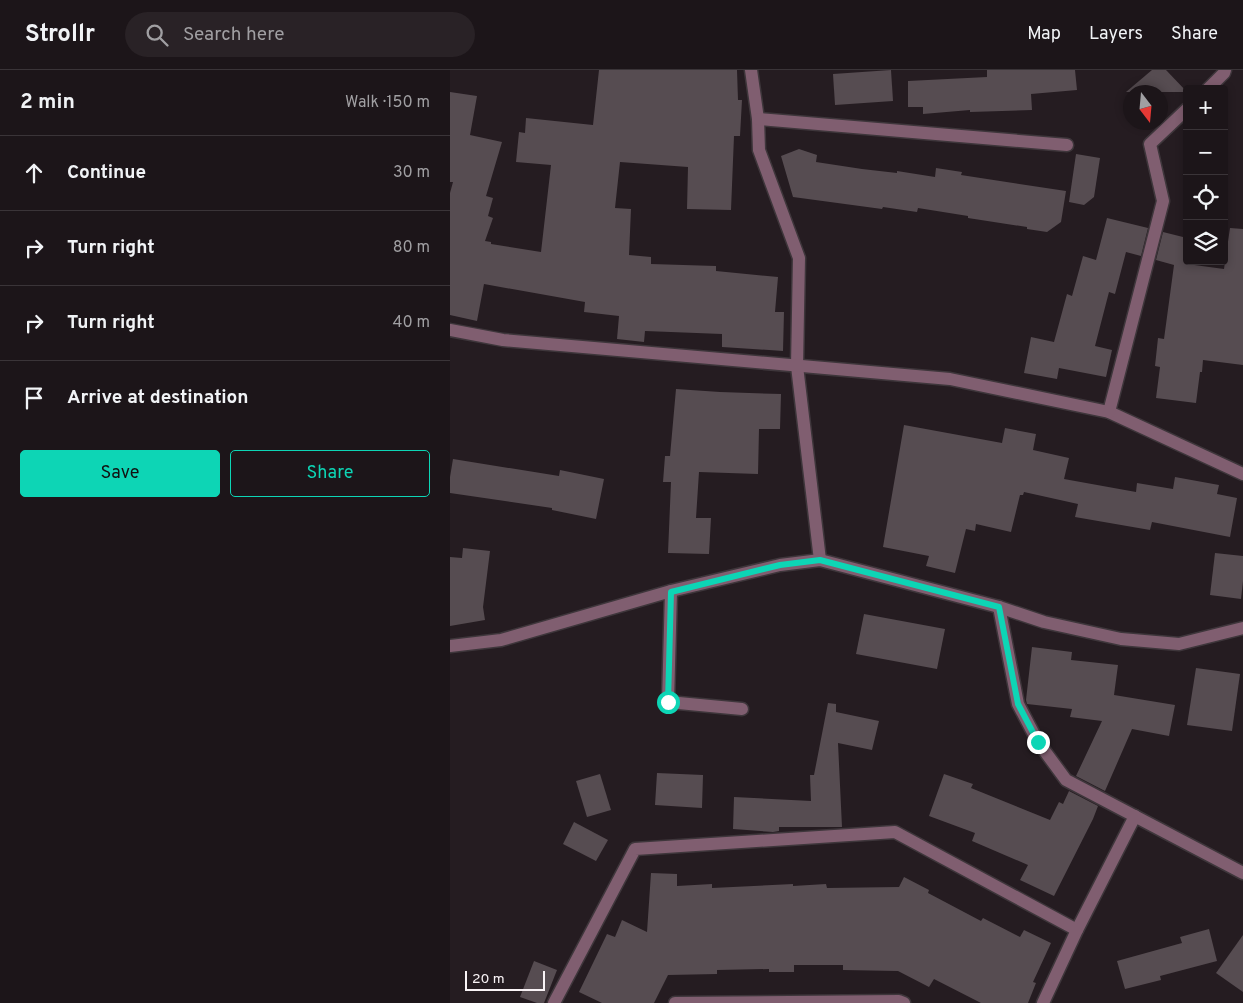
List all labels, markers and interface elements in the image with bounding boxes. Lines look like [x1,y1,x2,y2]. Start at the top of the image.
search box [125,12,475,57]
text: Strollr [25,20,95,50]
icon: search [143,21,171,49]
text: Search here [183,23,284,47]
text: Map [1027,23,1061,46]
text: Layers [1089,23,1143,46]
text: Share [1171,23,1218,46]
north arrow [1123,85,1168,130]
map controls [1183,85,1228,265]
button: + [1183,85,1228,130]
text: 2 min [20,89,75,116]
text: Walk · 150 m [345,93,430,113]
button: − [1183,130,1228,175]
icon: ahead [20,159,48,187]
text: Continue [67,161,146,185]
text: 30 m [393,163,430,183]
button: locate [1183,175,1228,220]
button: layers [1183,220,1228,265]
icon: right [20,234,48,262]
text: Turn right [67,236,155,260]
text: 80 m [393,238,430,258]
icon: right [20,309,48,337]
text: Turn right [67,311,155,335]
text: 40 m [392,313,430,333]
icon: arrive [20,384,48,412]
text: Arrive at destination [67,386,248,410]
button: Save [20,450,220,497]
button: Share [230,450,430,497]
route start [657,691,680,714]
route end [1027,731,1050,754]
scale bar [465,968,545,991]
text: 20 m [472,971,505,988]

